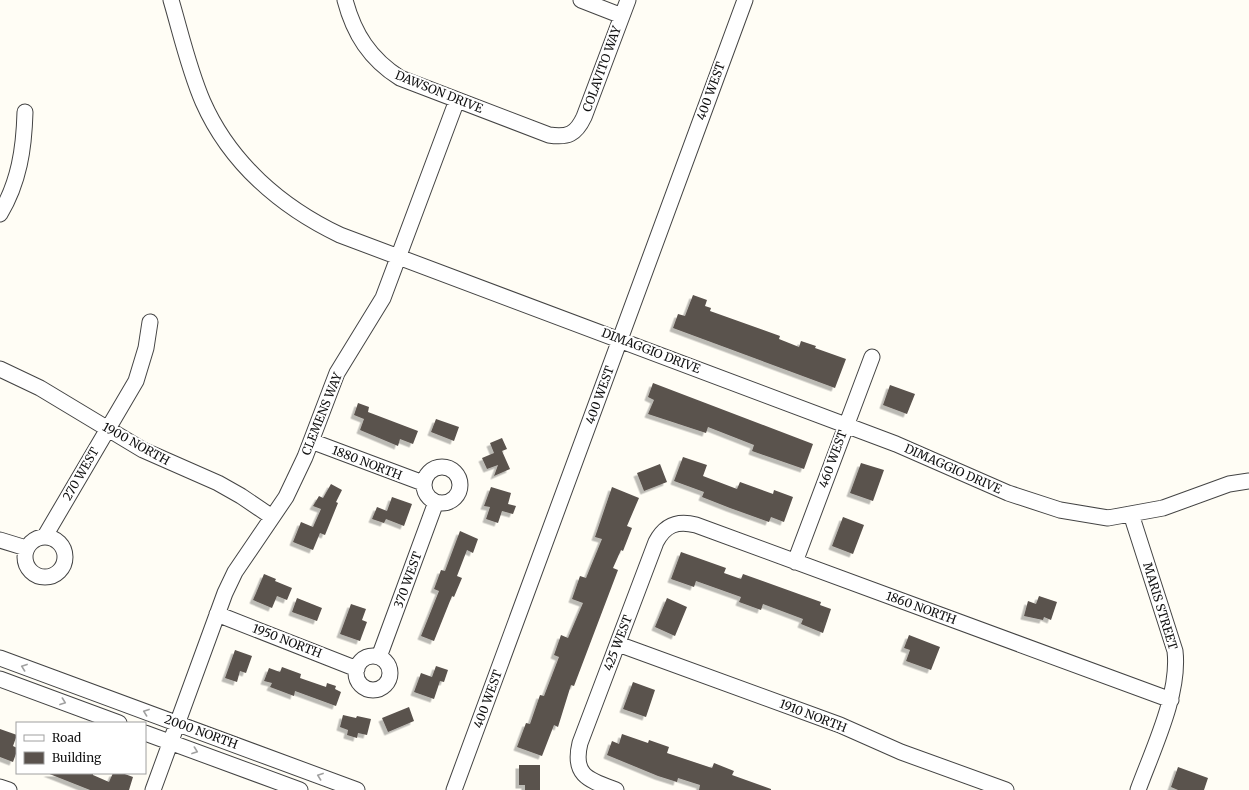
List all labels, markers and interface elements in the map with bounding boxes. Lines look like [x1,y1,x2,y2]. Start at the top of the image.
street label: COLAVITO WAY [579,24,624,114]
street label: 400 WEST [693,59,728,122]
street label: DAWSON DRIVE [393,67,486,116]
street label: DIMAGGIO DRIVE [600,325,703,376]
street label: 400 WEST [582,363,617,426]
street label: CLEMENS WAY [298,370,345,457]
street label: 1900 NORTH [100,419,173,468]
street label: 460 WEST [815,427,850,490]
street label: DIMAGGIO DRIVE [902,440,1004,497]
street label: 1880 NORTH [330,442,405,483]
street label: 270 WEST [59,444,102,503]
street label: 370 WEST [390,549,425,610]
street label: MARIS STREET [1140,560,1181,652]
street label: 1860 NORTH [884,588,959,627]
street label: 425 WEST [600,612,635,673]
street label: 1950 NORTH [250,620,324,661]
one-way arrow [21,664,28,672]
street label: 400 WEST [470,667,505,730]
street label: 1910 NORTH [777,696,849,735]
one-way arrow [59,698,66,706]
one-way arrow [143,708,150,717]
street label: 2000 NORTH [162,711,240,752]
legend [16,722,146,774]
text: Road [52,730,81,745]
one-way arrow [191,746,198,754]
text: Building [52,750,102,765]
one-way arrow [317,773,324,781]

